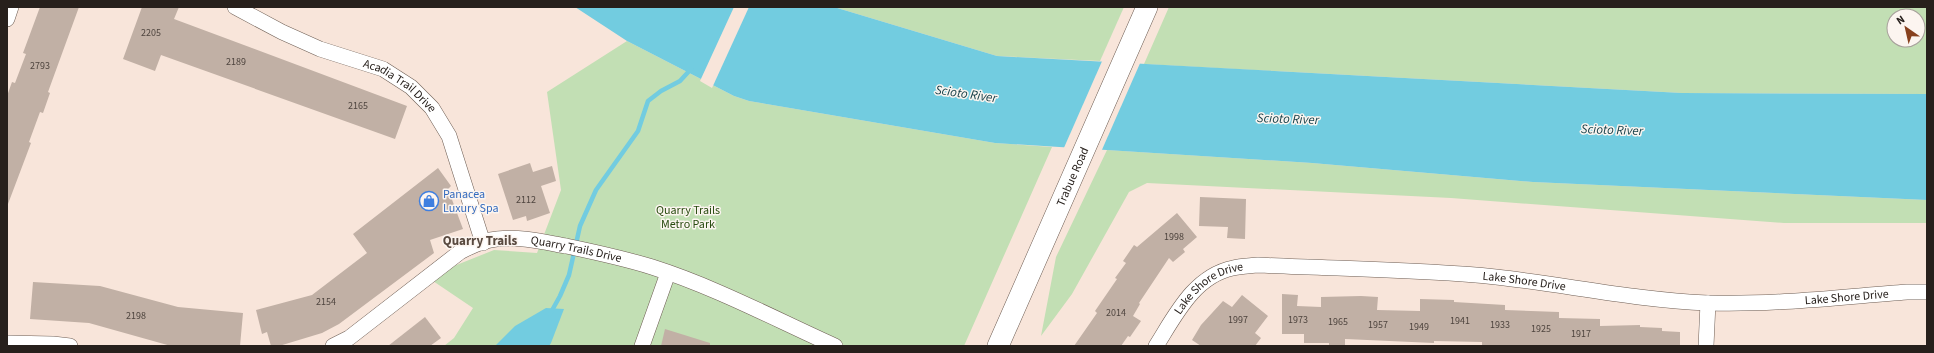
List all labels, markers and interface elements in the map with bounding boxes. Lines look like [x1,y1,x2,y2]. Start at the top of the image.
north arrow [1886,8,1926,48]
text: N [1893,12,1908,28]
house number: 2205 [141,26,161,40]
house number: 2189 [226,55,246,69]
street label: Acadia Trail Drive [361,55,441,115]
house number: 2793 [30,59,50,73]
water label: Scioto River [934,81,999,107]
house number: 2165 [348,99,368,113]
water label: Scioto River [1257,109,1320,129]
water label: Scioto River [1581,120,1644,140]
street label: Trabue Road [1052,144,1093,209]
place label: Panacea Luxury Spa [443,186,499,217]
shop icon: Panacea Luxury Spa [418,190,440,212]
house number: 2112 [516,193,536,207]
park label: Quarry Trails Metro Park [656,202,720,233]
house number: 1998 [1164,230,1184,244]
street label: Quarry Trails Drive [530,231,624,267]
district label: Quarry Trails [443,232,517,250]
street label: Lake Shore Drive [1170,258,1244,318]
street label: Lake Shore Drive [1482,267,1567,295]
street label: Lake Shore Drive [1804,285,1889,309]
house number: 2154 [316,295,336,309]
house number: 2014 [1106,306,1126,320]
house number: 2198 [126,309,146,323]
house number: 1997 [1228,313,1248,327]
house number: 1973 [1288,313,1308,327]
house number: 1941 [1450,314,1470,328]
house number: 1965 [1328,315,1348,329]
house number: 1957 [1368,318,1388,332]
house number: 1933 [1490,318,1510,332]
house number: 1949 [1409,320,1429,334]
house number: 1925 [1531,322,1551,336]
house number: 1917 [1571,327,1591,341]

